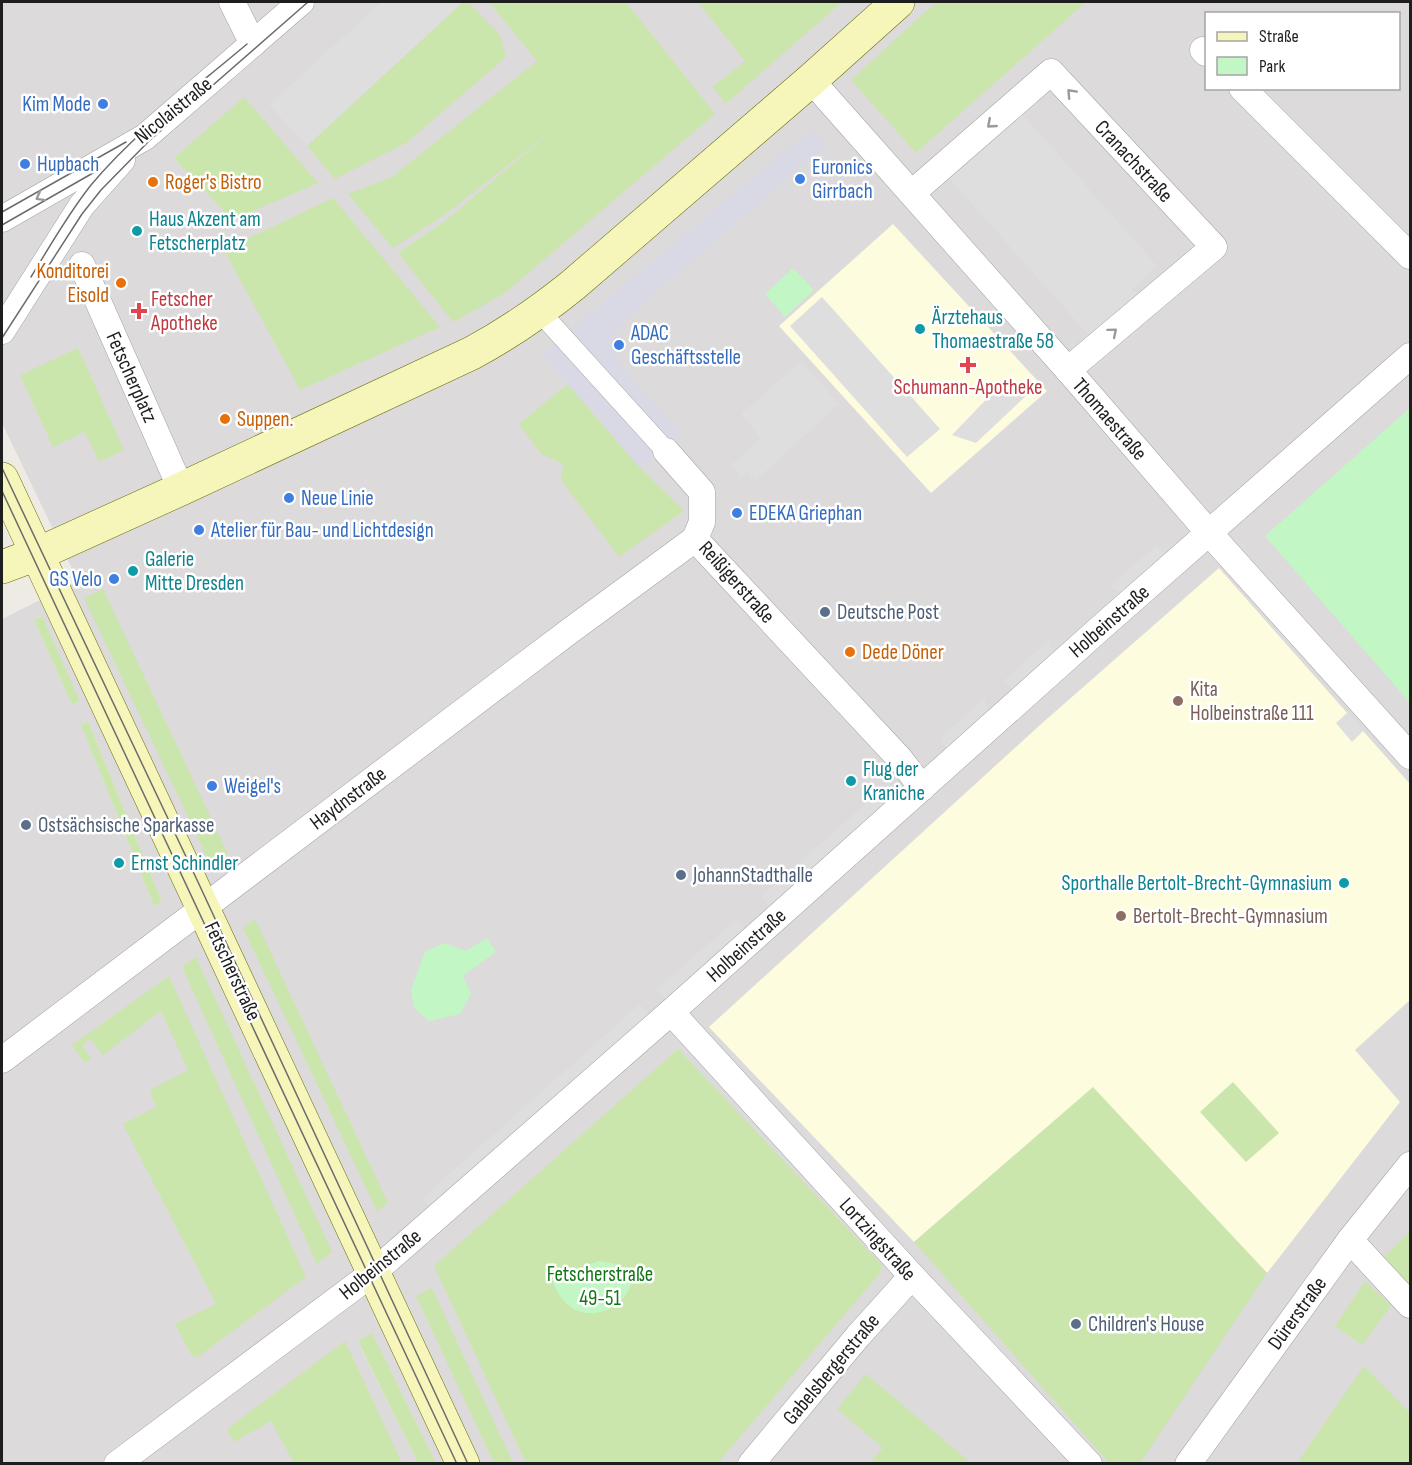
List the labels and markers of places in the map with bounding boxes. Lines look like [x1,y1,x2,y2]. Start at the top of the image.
place label: Kim Mode [22,92,91,117]
marker: Kim Mode [96,97,110,111]
place label: Hupbach [37,152,99,177]
place label: Euronics Girrbach [812,155,873,204]
marker: Hupbach [18,157,32,171]
place label: Roger's Bistro [165,170,262,195]
marker: Euronics Girrbach [793,172,807,186]
marker: Roger's Bistro [146,175,160,189]
place label: Haus Akzent am Fetscherplatz [149,207,261,256]
marker: Haus Akzent am Fetscherplatz [130,224,144,238]
place label: Konditorei Eisold [37,259,109,308]
marker: Konditorei Eisold [114,276,128,290]
place label: Fetscher Apotheke [150,287,218,336]
marker: Fetscher Apotheke [132,304,146,318]
place label: Ärztehaus Thomaestraße 58 [931,305,1054,354]
place label: ADAC Geschäftsstelle [630,321,741,370]
marker: Ärztehaus Thomaestraße 58 [913,322,927,336]
marker: ADAC Geschäftsstelle [612,338,626,352]
marker: Schumann-Apotheke [961,358,975,372]
place label: Schumann-Apotheke [894,375,1042,400]
place label: Suppen. [237,407,294,432]
marker: Suppen. [218,412,232,426]
place label: Neue Linie [301,486,374,511]
marker: Neue Linie [282,491,296,505]
place label: EDEKA Griephan [749,501,862,526]
marker: EDEKA Griephan [730,506,744,520]
place label: Atelier für Bau- und Lichtdesign [210,518,434,543]
marker: Atelier für Bau- und Lichtdesign [192,523,206,537]
place label: Galerie Mitte Dresden [145,547,244,596]
marker: Galerie Mitte Dresden [126,564,140,578]
place label: GS Velo [49,567,102,592]
marker: GS Velo [107,572,121,586]
place label: Deutsche Post [837,600,939,625]
marker: Deutsche Post [818,605,832,619]
place label: Dede Döner [862,640,944,665]
marker: Dede Döner [843,645,857,659]
place label: Kita Holbeinstraße 111 [1190,677,1314,726]
marker: Kita Holbeinstraße 111 [1171,694,1185,708]
place label: Flug der Kraniche [863,757,925,806]
place label: Weigel's [224,774,281,799]
marker: Flug der Kraniche [844,774,858,788]
marker: Weigel's [205,779,219,793]
place label: Ostsächsische Sparkasse [38,813,214,838]
marker: Ostsächsische Sparkasse [19,818,33,832]
place label: Ernst Schindler [131,851,238,876]
marker: Ernst Schindler [112,856,126,870]
place label: JohannStadthalle [692,863,813,888]
marker: JohannStadthalle [674,868,688,882]
place label: Sporthalle Bertolt-Brecht-Gymnasium [1062,871,1332,896]
marker: Sporthalle Bertolt-Brecht-Gymnasium [1337,876,1351,890]
place label: Bertolt-Brecht-Gymnasium [1133,904,1328,929]
marker: Bertolt-Brecht-Gymnasium [1114,909,1128,923]
place label: Children's House [1088,1312,1204,1337]
marker: Children's House [1069,1317,1083,1331]

